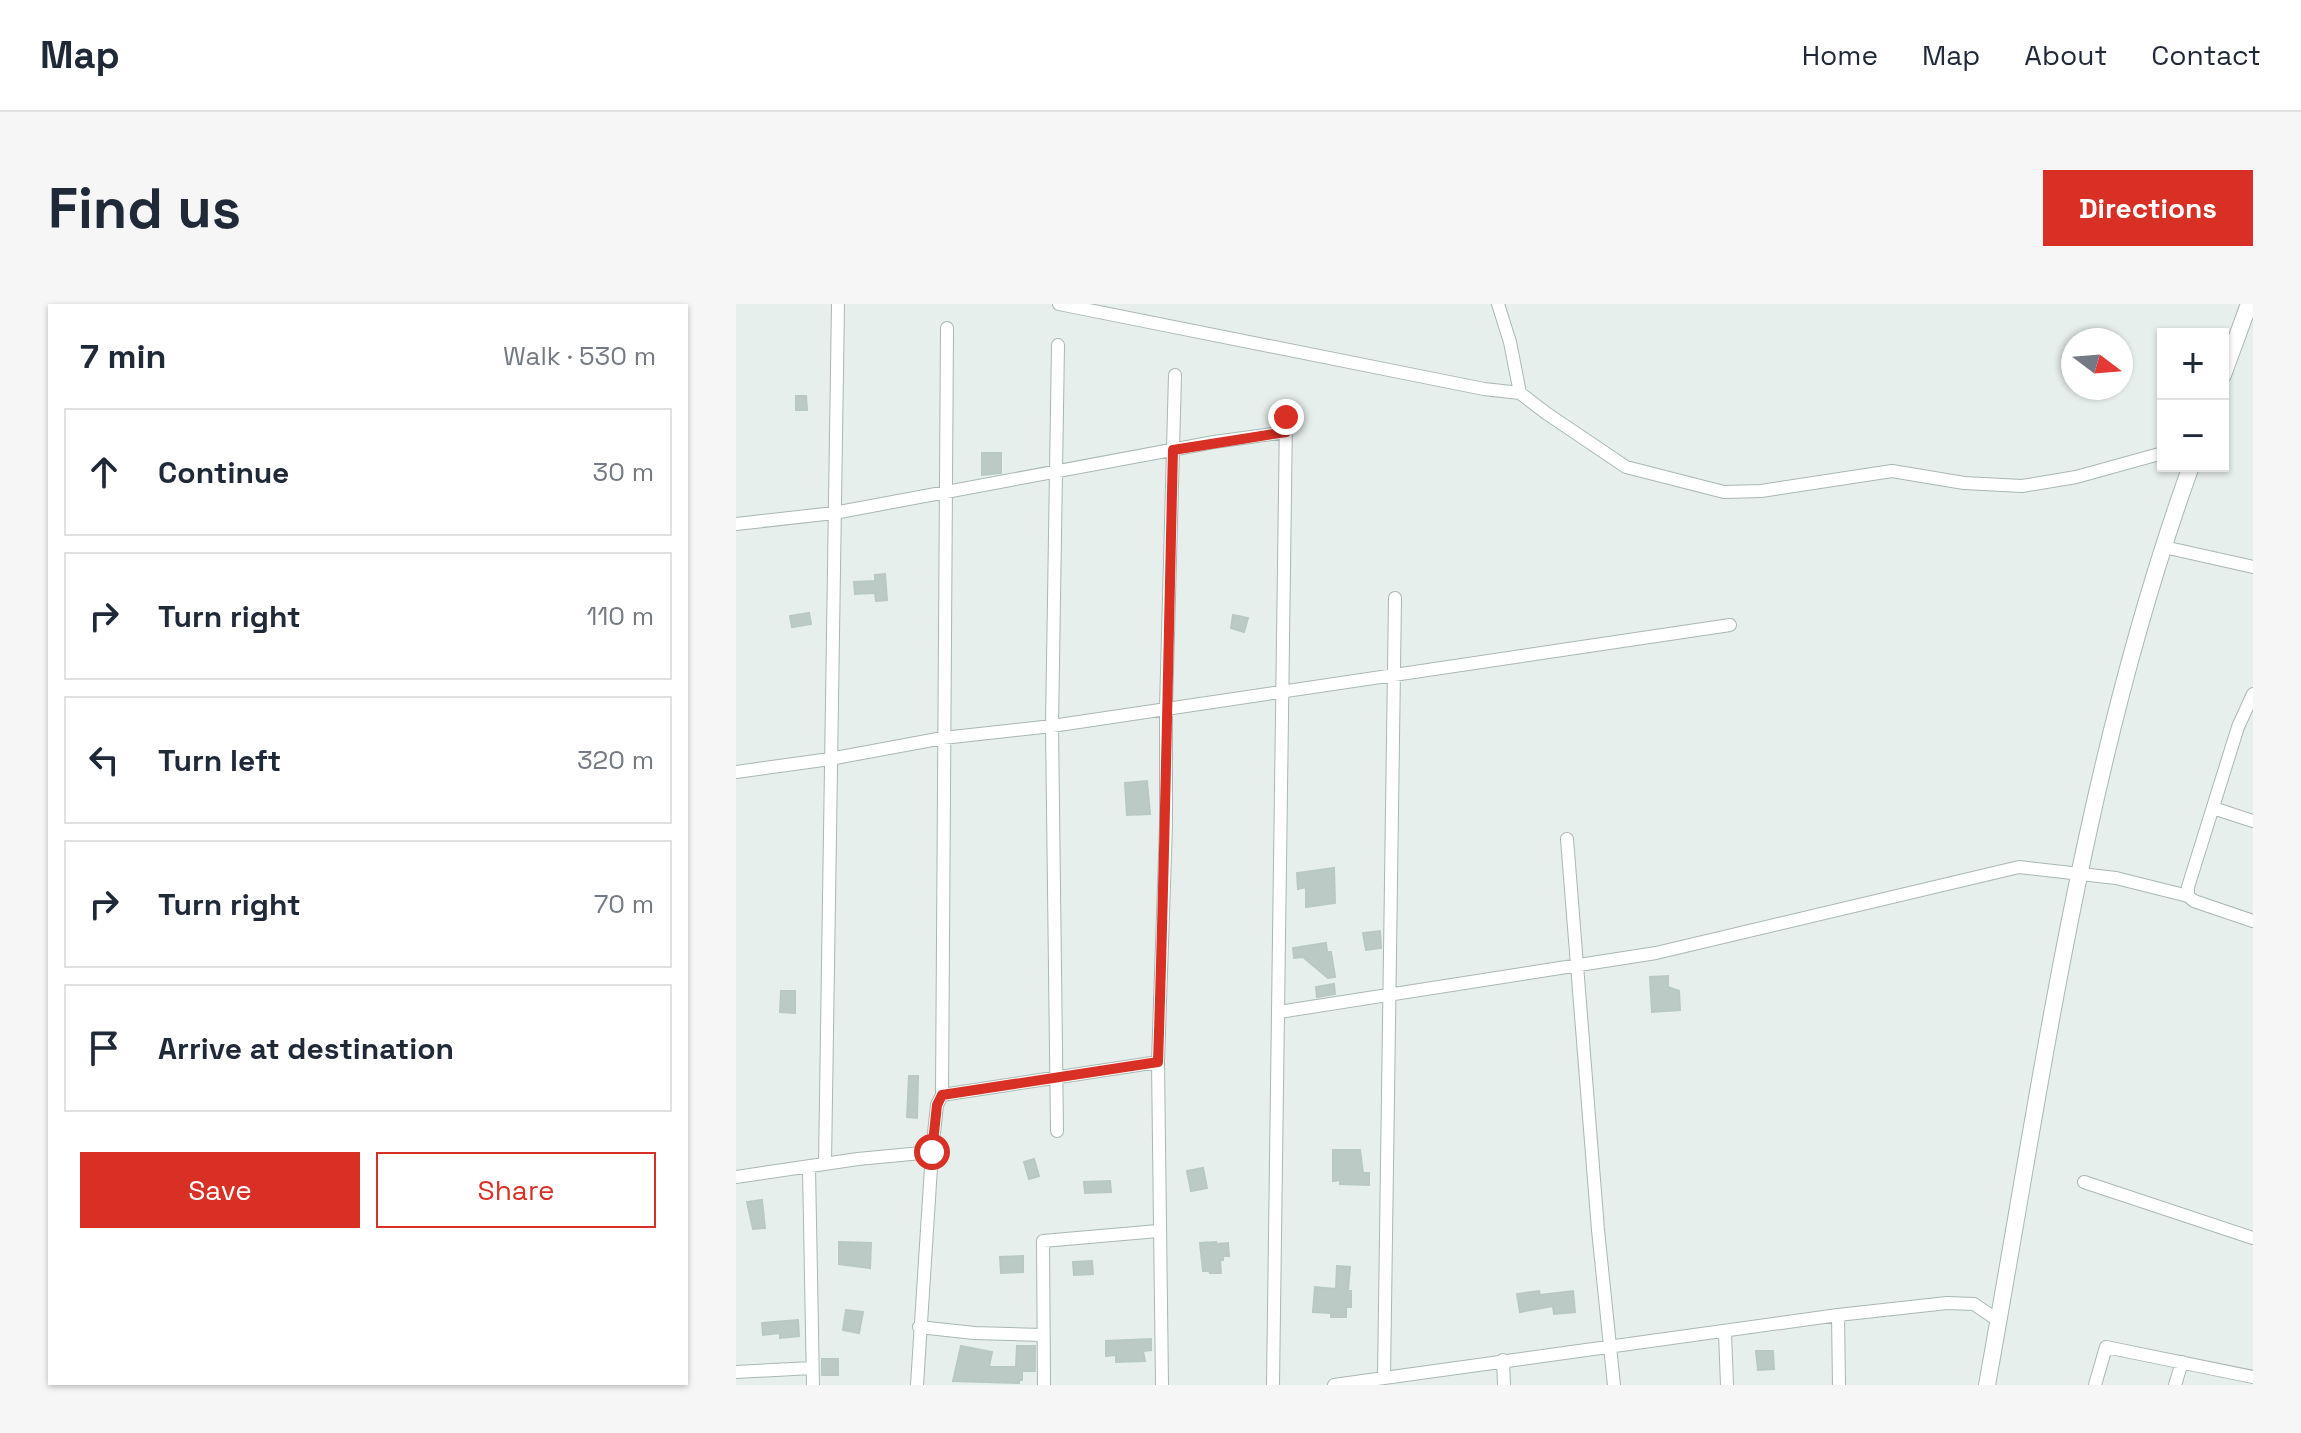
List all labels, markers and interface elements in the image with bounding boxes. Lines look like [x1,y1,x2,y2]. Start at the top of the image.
text: Map [40,31,120,79]
text: Home [1802,37,1878,73]
text: Map [1922,37,1980,73]
text: About [2024,37,2107,73]
text: Contact [2151,37,2261,73]
button: Directions [2043,170,2253,246]
text: Find us [48,173,241,244]
north arrow [2061,328,2133,400]
map controls [2157,328,2229,472]
button: + [2157,328,2229,400]
text: 7 min [80,335,167,378]
text: Walk · 530 m [503,339,656,373]
route end [1268,399,1304,435]
button: − [2157,400,2229,472]
icon: ahead [82,450,126,494]
text: Continue [158,453,289,492]
text: 30 m [593,455,654,489]
icon: right [82,594,126,638]
text: Turn right [158,597,301,636]
text: 110 m [587,599,654,633]
icon: left [82,738,126,782]
text: Turn left [158,741,281,780]
text: 320 m [577,743,654,777]
icon: right [82,882,126,926]
text: Turn right [158,885,301,924]
text: 70 m [594,887,654,921]
icon: arrive [82,1026,126,1070]
text: Arrive at destination [158,1029,454,1068]
route start [914,1134,950,1170]
button: Save [80,1152,360,1228]
button: Share [376,1152,656,1228]

